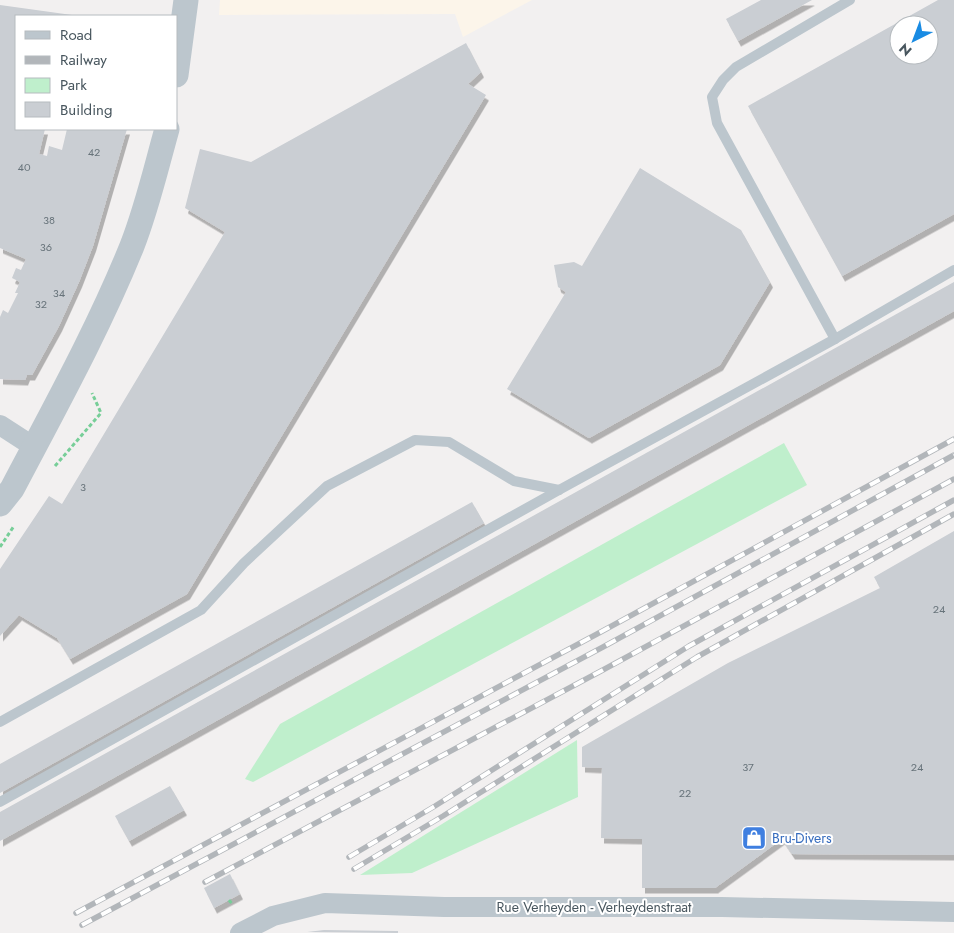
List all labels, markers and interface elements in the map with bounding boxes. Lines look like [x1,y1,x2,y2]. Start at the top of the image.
legend [15,15,178,130]
north arrow [889,15,939,65]
text: Road [60,24,92,46]
text: N [894,39,916,61]
text: Railway [60,49,107,71]
text: Park [60,74,87,96]
text: Building [60,99,112,121]
house number: 42 [88,144,100,160]
house number: 40 [17,159,31,175]
house number: 38 [43,212,55,228]
house number: 36 [40,239,52,255]
house number: 34 [53,285,66,301]
house number: 32 [35,296,47,312]
house number: 3 [80,479,86,495]
house number: 24 [933,601,946,617]
house number: 37 [742,759,754,775]
house number: 24 [911,759,924,775]
house number: 22 [679,785,691,801]
shop icon: Bru-Divers [741,825,767,851]
place label: Bru-Divers [772,828,832,848]
street label: Rue Verheyden - Verheydenstraat [497,897,692,917]

